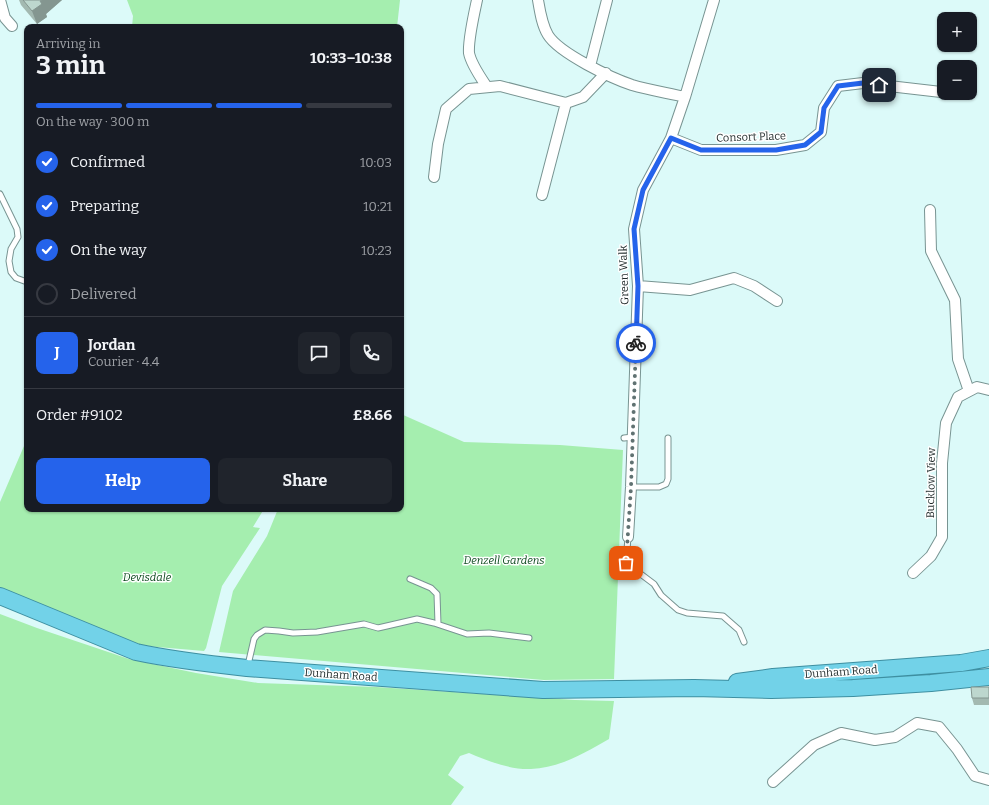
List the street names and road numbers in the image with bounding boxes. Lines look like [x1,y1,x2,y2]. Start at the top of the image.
street label: Consort Place [716,129,786,145]
street label: Green Walk [616,244,632,305]
street label: Bucklow View [924,447,938,518]
street label: Dunham Road [804,663,878,681]
street label: Dunham Road [304,666,378,684]

